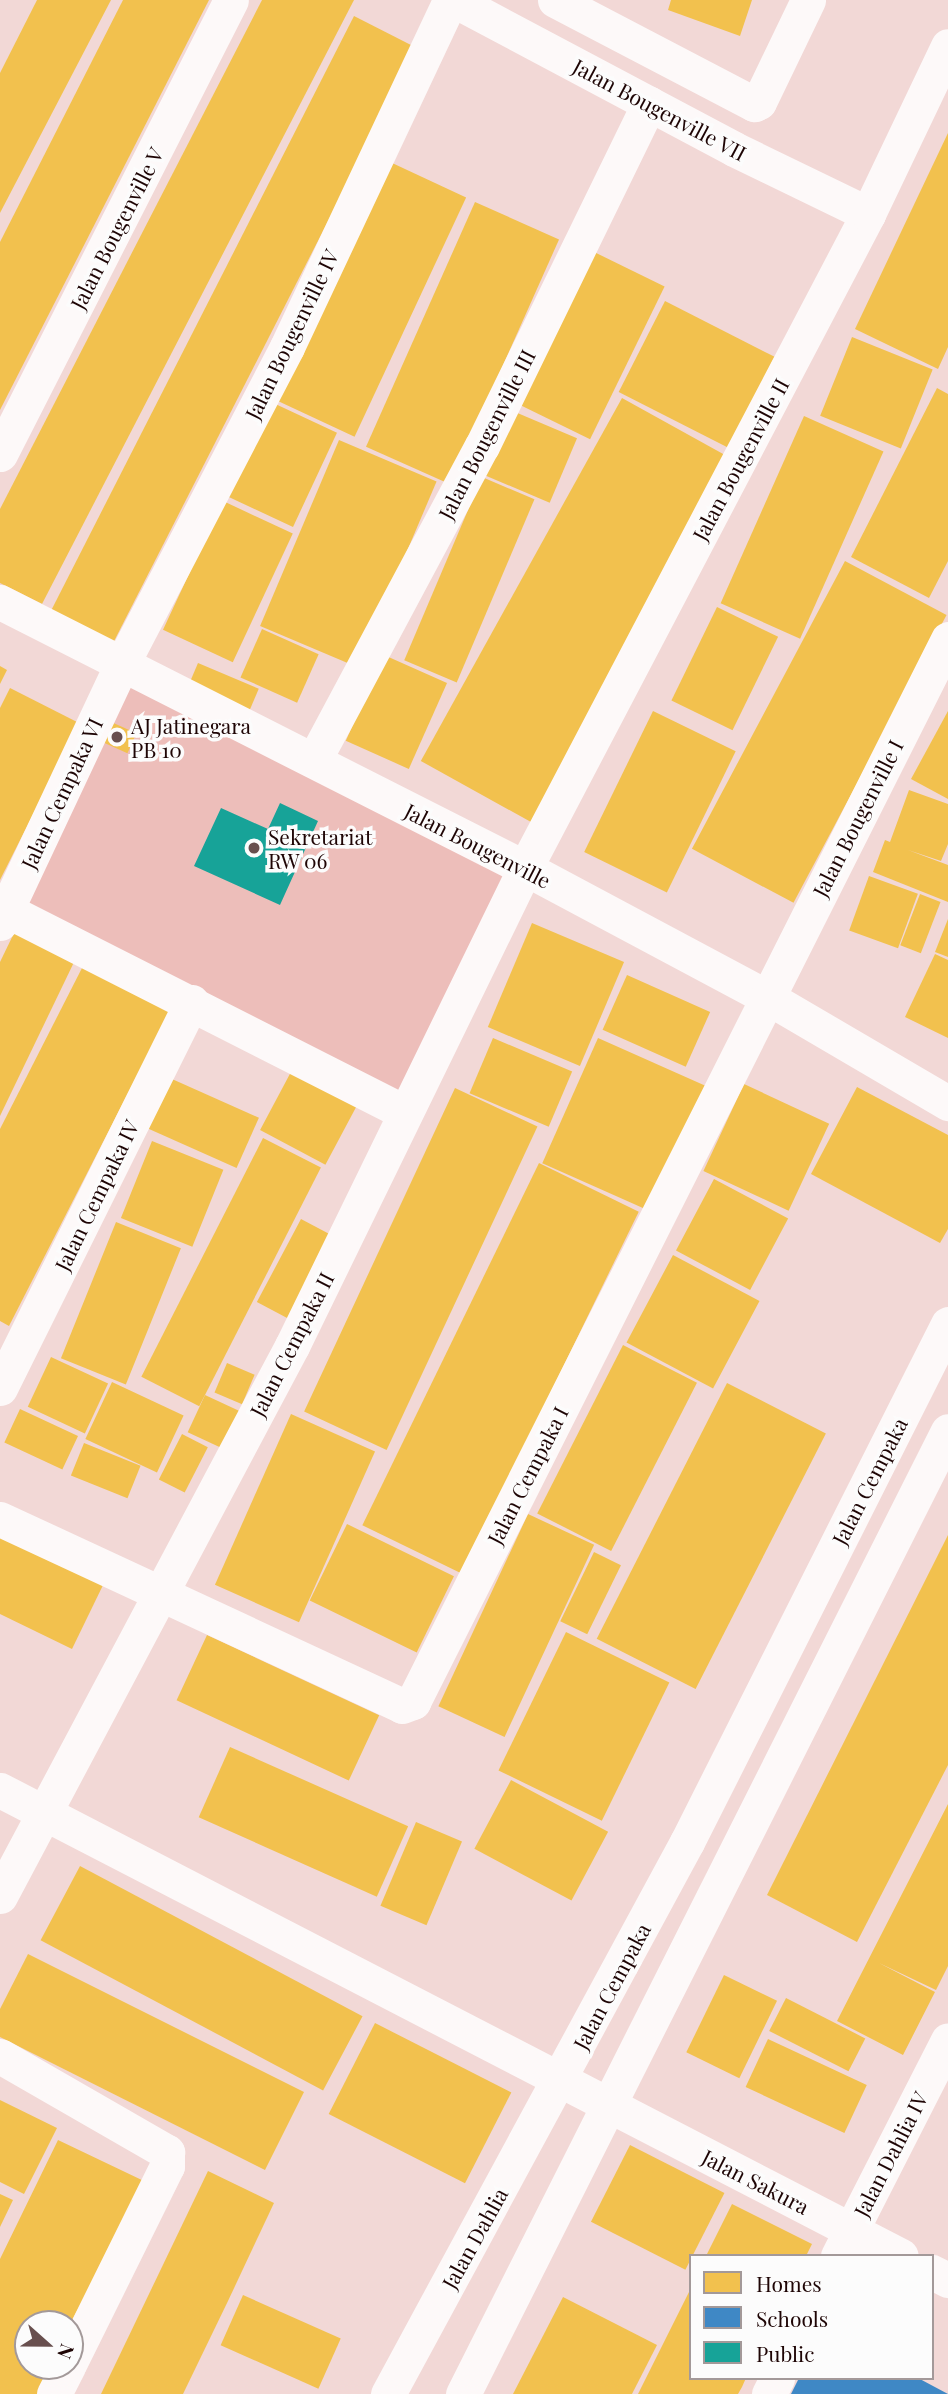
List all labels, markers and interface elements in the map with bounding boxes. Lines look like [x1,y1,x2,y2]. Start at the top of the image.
street label: Jalan Bougenville VII [569,53,751,165]
street label: Jalan Bougenville V [64,143,168,313]
street label: Jalan Bougenville IV [239,245,343,423]
street label: Jalan Bougenville III [432,345,540,523]
street label: Jalan Bougenville II [687,374,793,544]
place label: AJ Jatinegara PB 10 [131,712,251,762]
street label: Jalan Cempaka VI [15,713,107,873]
marker: AJ Jatinegara PB 10 [109,729,125,745]
street label: Jalan Bougenville I [807,735,907,901]
street label: Jalan Bougenville [401,797,555,893]
place label: Sekretariat RW 06 [268,823,372,873]
marker: Sekretariat RW 06 [246,840,262,856]
street label: Jalan Cempaka IV [49,1115,143,1275]
street label: Jalan Cempaka II [244,1268,338,1420]
street label: Jalan Cempaka I [481,1402,573,1548]
street label: Jalan Cempaka [826,1413,912,1549]
street label: Jalan Cempaka [567,1919,655,2053]
street label: Jalan Dahlia IV [848,2087,932,2221]
street label: Jalan Sakura [698,2143,814,2219]
street label: Jalan Dahlia [436,2183,512,2293]
legend [689,2254,934,2380]
text: Homes [756,2269,822,2297]
text: Schools [756,2304,828,2332]
north arrow [14,2310,84,2380]
text: Public [756,2339,814,2367]
text: N [52,2341,81,2363]

